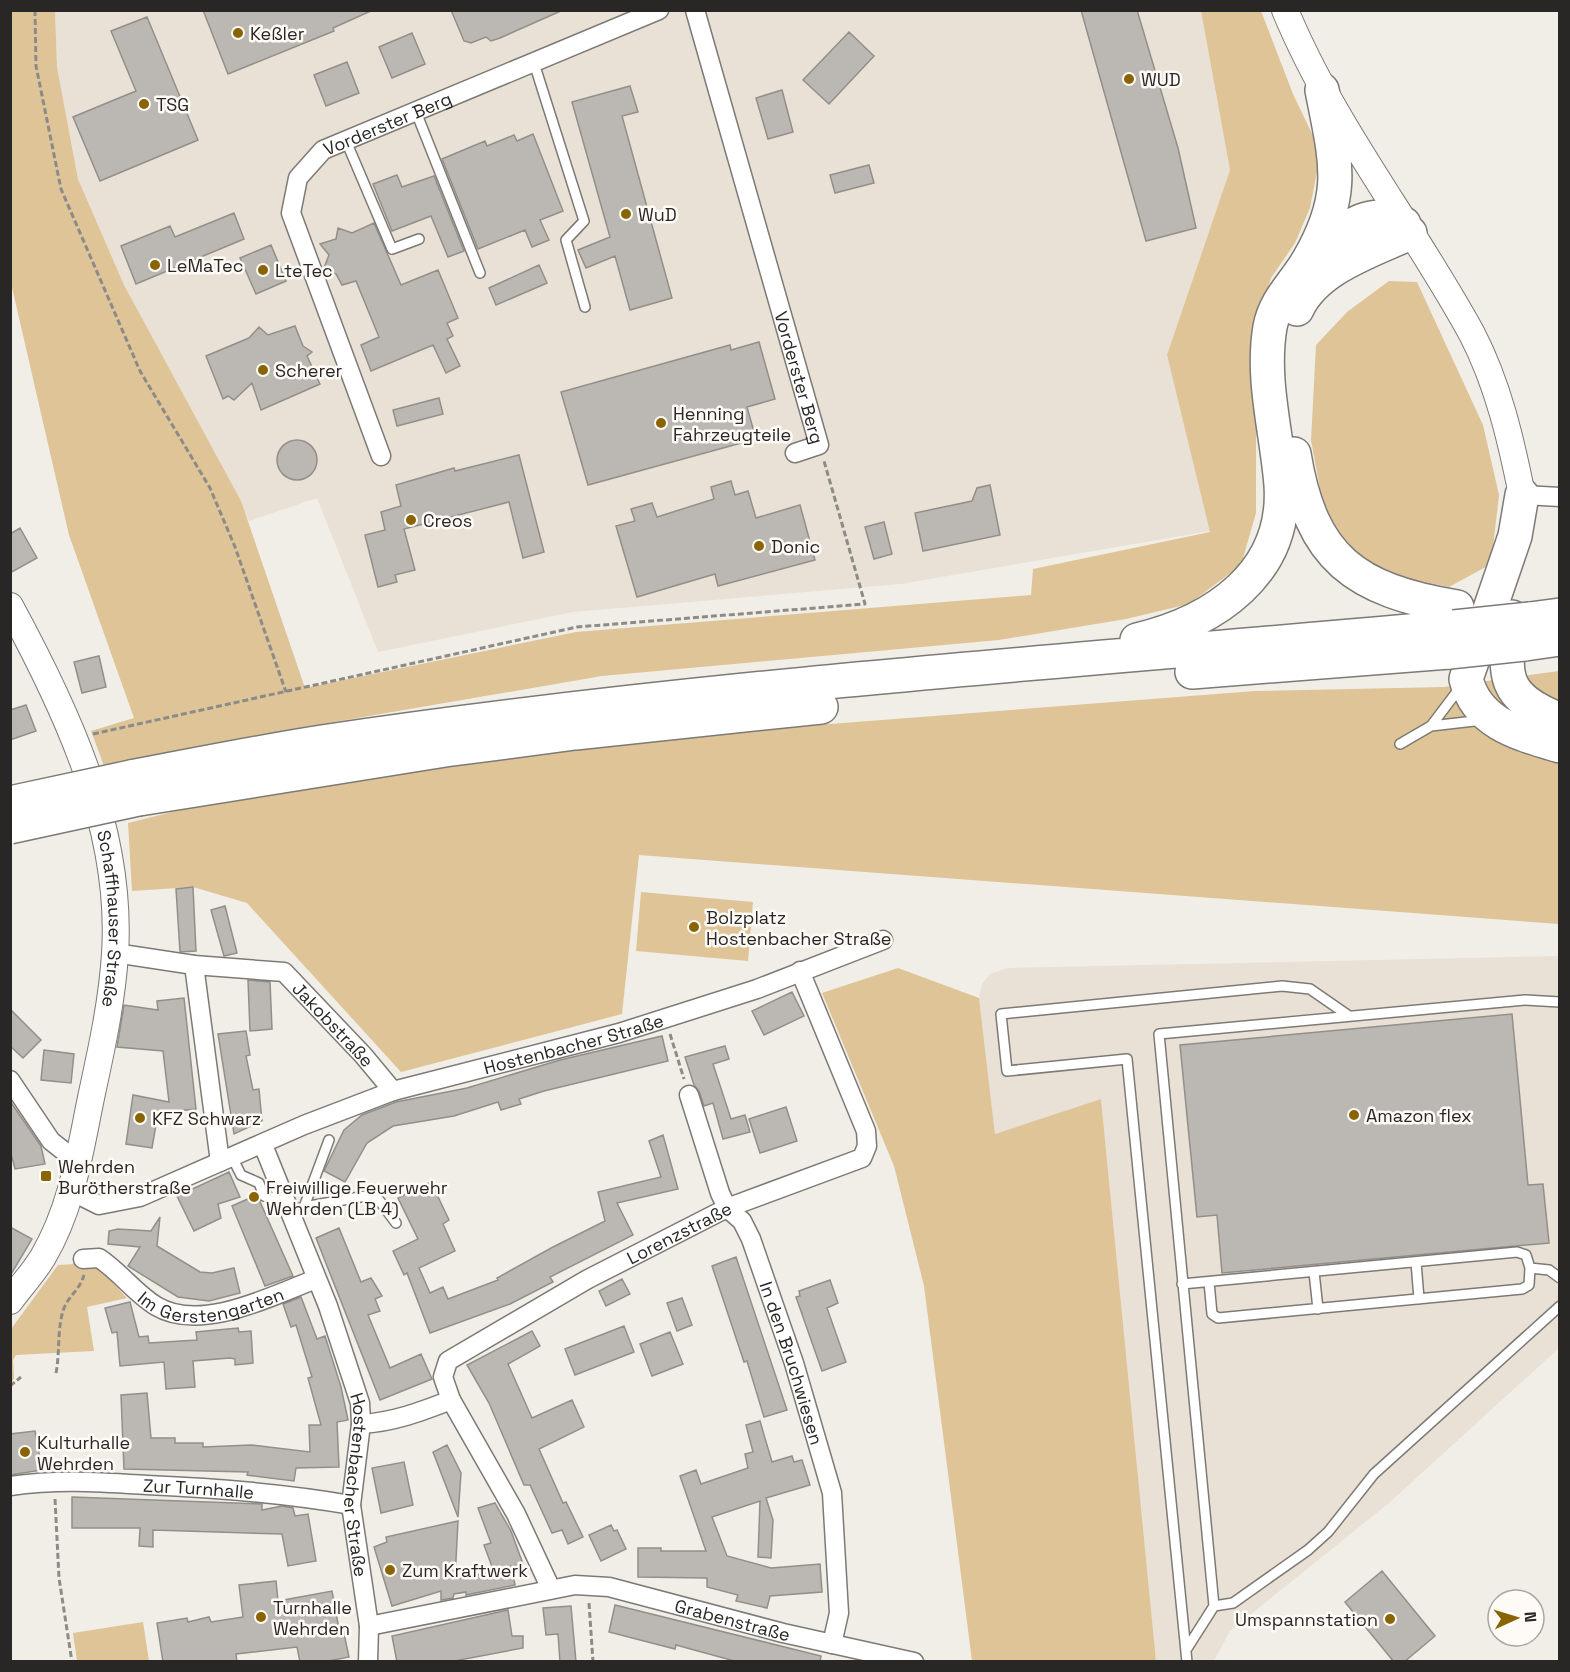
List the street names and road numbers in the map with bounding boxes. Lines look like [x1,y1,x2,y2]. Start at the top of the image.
street label: Vorderster Berg [320,86,455,160]
street label: Vorderster Berg [770,308,830,446]
street label: Schaffhauser Straße [93,828,127,1009]
street label: Jakobstraße [288,977,379,1071]
street label: Hostenbacher Straße [481,1008,666,1079]
street label: Lorenzstraße [623,1196,735,1269]
street label: Im Gerstengarten [137,1277,287,1299]
street label: In den Bruchwiesen [755,1278,829,1447]
street label: Hostenbacher Straße [339,1389,373,1578]
street label: Zur Turnhalle [143,1473,255,1504]
street label: Grabenstraße [672,1593,792,1646]

